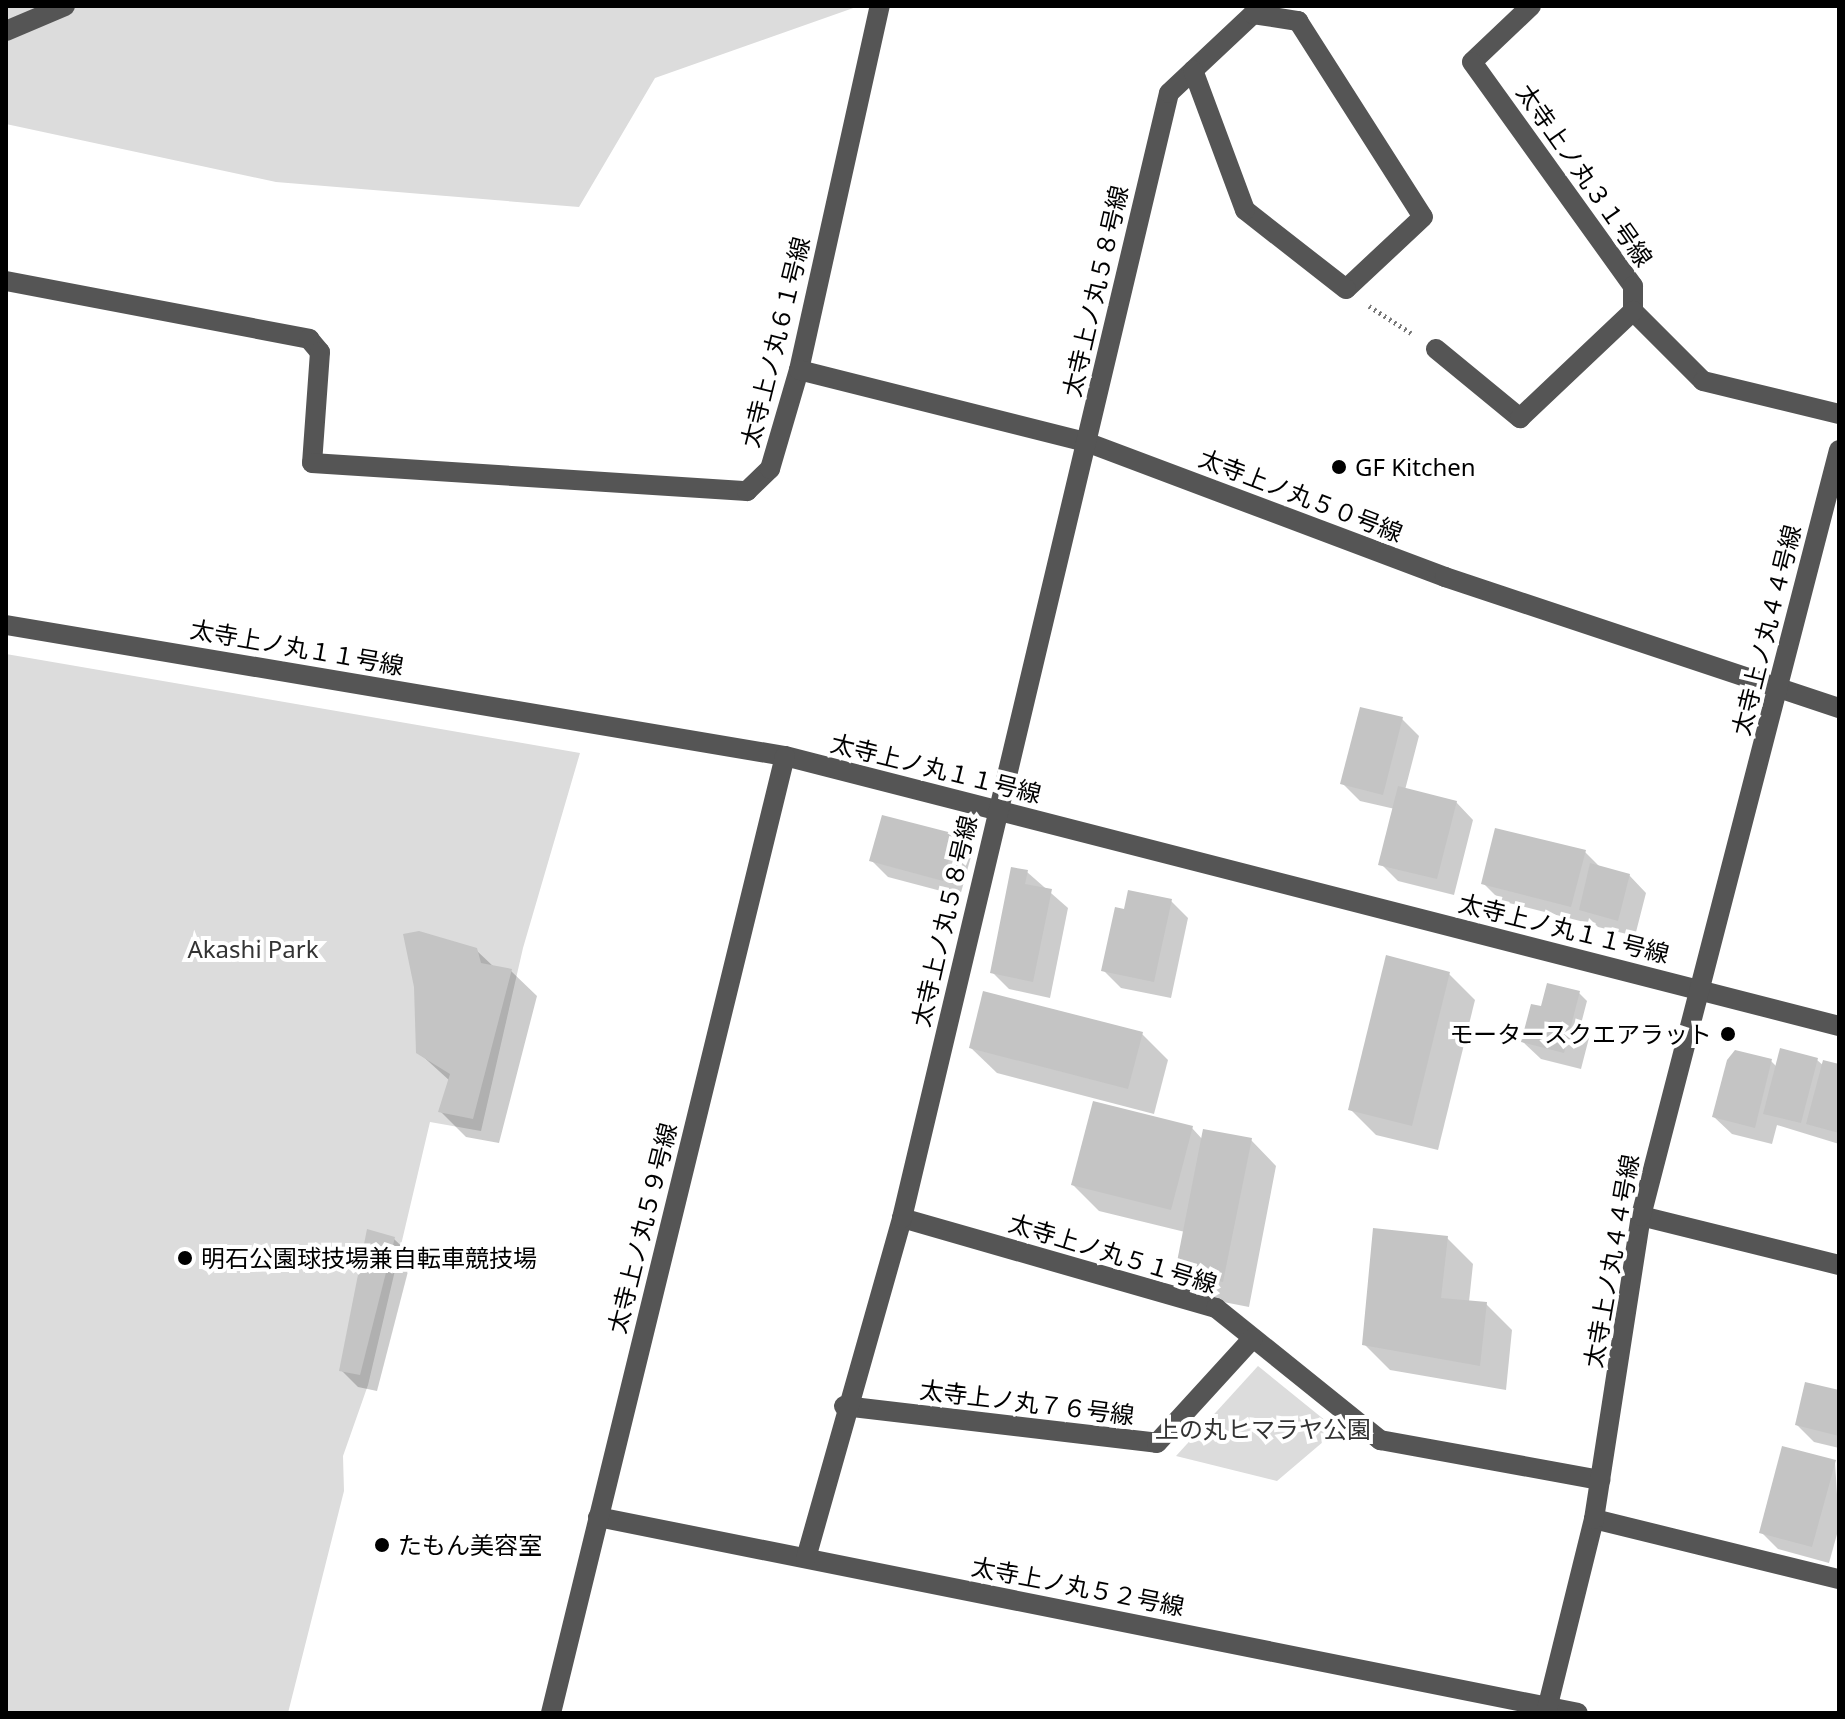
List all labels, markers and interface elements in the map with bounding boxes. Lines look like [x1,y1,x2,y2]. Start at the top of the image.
street label: 太寺上ノ丸３１号線 [1511,78,1659,272]
street label: 太寺上ノ丸５８号線 [1057,183,1133,399]
street label: 太寺上ノ丸６１号線 [735,234,815,450]
street label: 太寺上ノ丸５０号線 [1195,443,1407,547]
place label: GF Kitchen [1355,453,1476,481]
marker: GF Kitchen [1330,458,1348,476]
street label: 太寺上ノ丸４４号線 [1726,522,1806,738]
street label: 太寺上ノ丸１１号線 [188,614,406,680]
street label: 太寺上ノ丸１１号線 [828,728,1044,808]
street label: 太寺上ノ丸５８号線 [906,813,982,1029]
street label: 太寺上ノ丸１１号線 [1456,888,1672,968]
park label: Akashi Park [187,935,319,963]
place label: モータースクエアラット [1448,1020,1712,1048]
marker: モータースクエアラット [1719,1025,1737,1043]
street label: 太寺上ノ丸５９号線 [602,1120,682,1336]
street label: 太寺上ノ丸４４号線 [1578,1152,1644,1370]
street label: 太寺上ノ丸５１号線 [1006,1208,1220,1298]
place label: 明石公園球技場兼自転車競技場 [201,1244,537,1272]
marker: 明石公園球技場兼自転車競技場 [176,1249,194,1267]
street label: 太寺上ノ丸７６号線 [918,1375,1136,1429]
park label: 上の丸ヒマラヤ公園 [1155,1415,1371,1443]
place label: たもん美容室 [398,1531,542,1559]
marker: たもん美容室 [373,1536,391,1554]
street label: 太寺上ノ丸５２号線 [969,1551,1187,1621]

